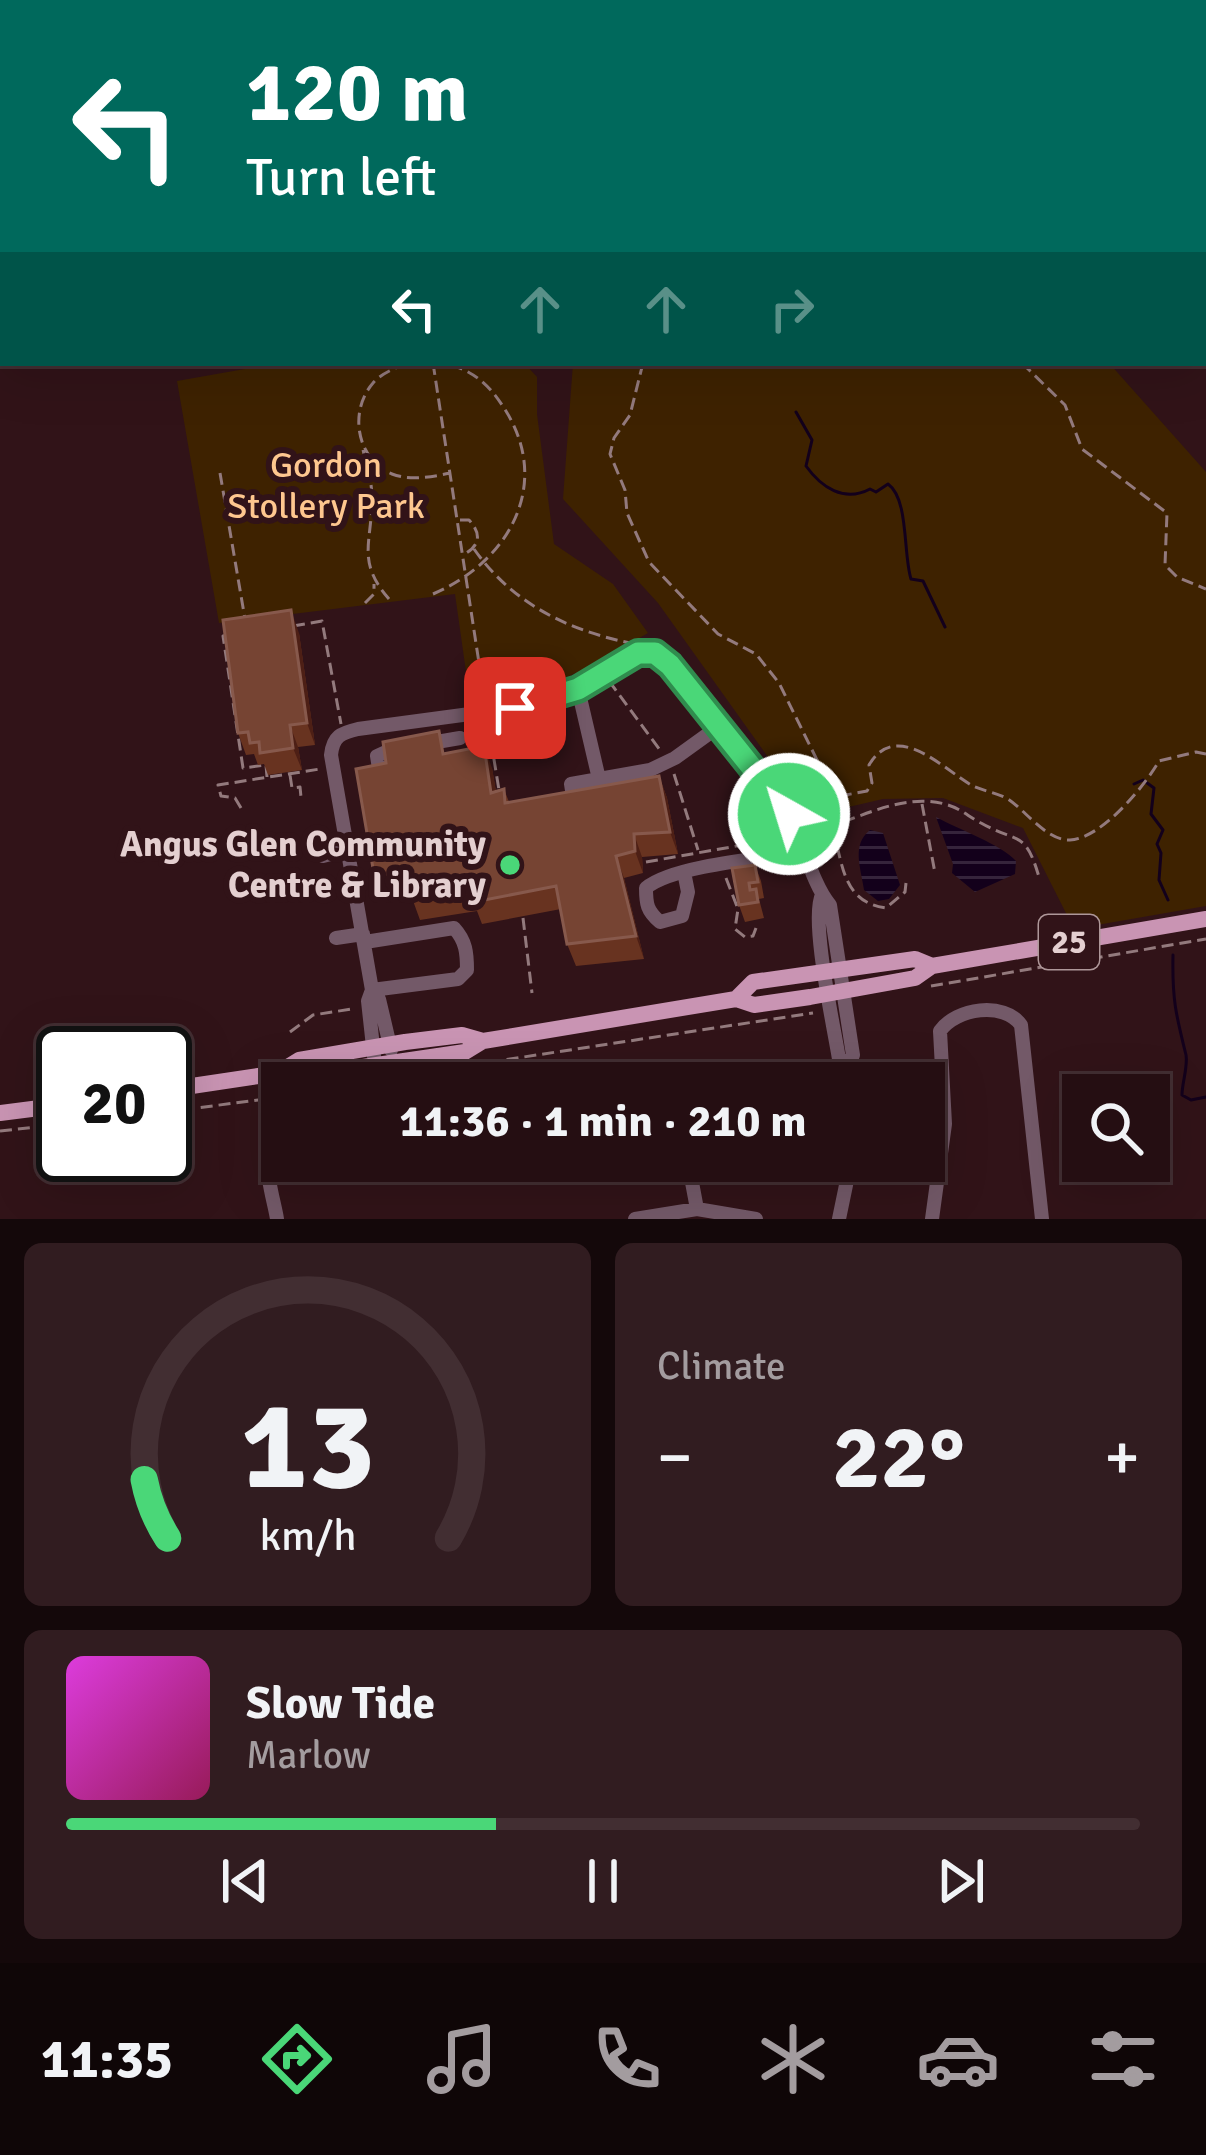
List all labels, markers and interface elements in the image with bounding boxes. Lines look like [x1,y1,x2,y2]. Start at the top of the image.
text: 120 m [246,41,468,145]
icon: left [48,48,204,204]
text: Turn left [246,144,436,211]
icon: left [381,276,447,342]
icon: ahead [507,276,573,342]
icon: ahead [633,276,699,342]
icon: right [759,276,825,342]
park label: Gordon Stollery Park [227,443,425,529]
pin [464,657,566,759]
icon: arrive [482,675,548,741]
position arrow [726,751,852,877]
place label: Angus Glen Community Centre & Library [120,822,486,908]
marker: Angus Glen Community Centre & Library [497,852,523,878]
road number: 25 [1039,915,1099,969]
speed limit sign: 20 [36,1026,192,1182]
map controls [1062,1074,1170,1182]
button: search [1062,1074,1170,1182]
text: 11:36 · 1 min · 210 m [399,1094,807,1149]
text: Climate [657,1342,786,1390]
text: 13 [240,1370,375,1523]
text: 22° [832,1402,965,1513]
text: − [657,1417,693,1498]
text: + [1104,1417,1140,1498]
text: km/h [259,1509,356,1562]
text: Slow Tide [246,1676,435,1731]
text: Marlow [246,1731,371,1779]
icon: previous [212,1848,278,1914]
icon: pause [570,1848,636,1914]
icon: next [928,1848,994,1914]
icon: directions [255,2017,339,2101]
icon: music [420,2017,504,2101]
icon: phone [585,2017,669,2101]
icon: climate [751,2017,835,2101]
icon: car [916,2017,1000,2101]
icon: filters [1081,2017,1165,2101]
text: 11:35 [41,2026,173,2093]

